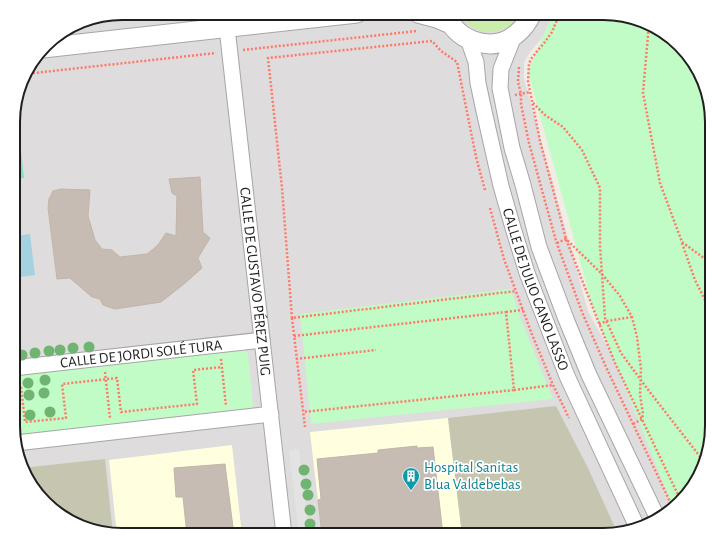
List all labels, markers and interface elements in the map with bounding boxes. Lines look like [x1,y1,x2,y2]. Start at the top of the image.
street label: CALLE DE GUSTAVO PÉREZ PUIG [237,186,273,376]
street label: CALLE DE JULIO CANO LASSO [500,207,571,373]
street label: CALLE DE JORDI SOLÉ TURA [59,337,223,371]
place label: Hospital Sanitas Blua Valdebebas [424,460,521,492]
building icon: Hospital Sanitas Blua Valdebebas [401,466,421,491]

